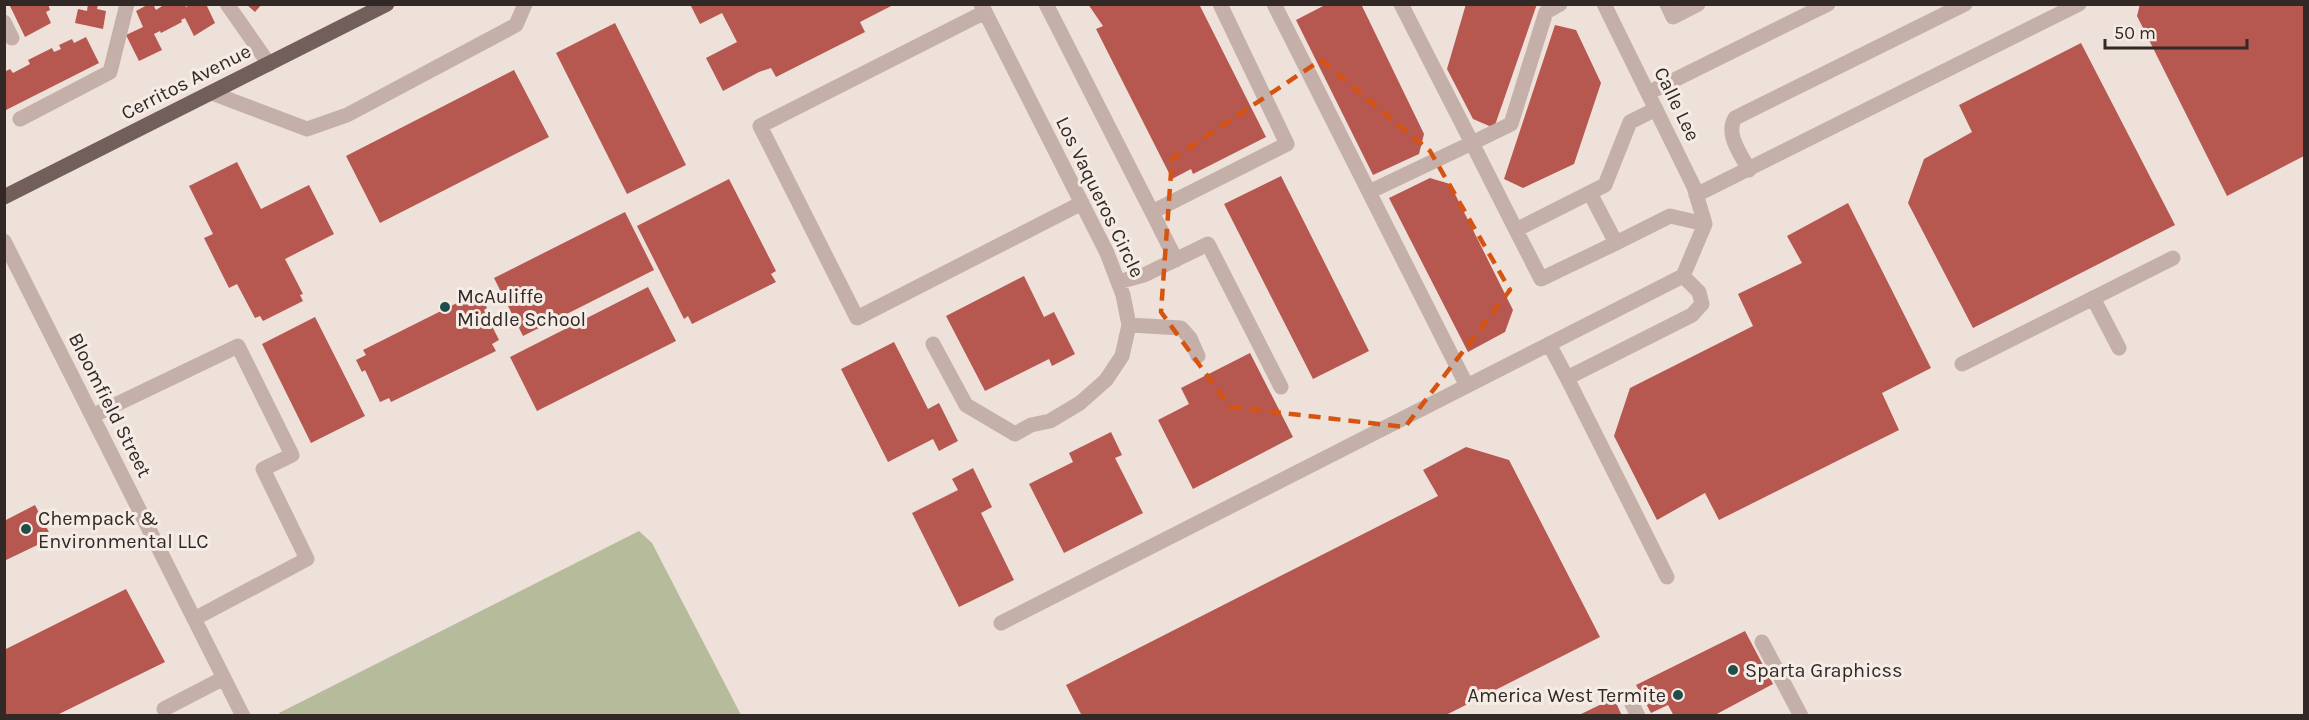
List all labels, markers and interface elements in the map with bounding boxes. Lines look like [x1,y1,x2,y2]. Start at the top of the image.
scale bar [2105,12,2248,50]
text: 50 m [2114,22,2156,44]
street label: Cerritos Avenue [117,39,255,125]
street label: Calle Lee [1649,63,1705,145]
street label: Los Vaqueros Circle [1051,113,1149,281]
place label: McAuliffe Middle School [457,285,586,331]
marker: McAuliffe Middle School [438,300,452,314]
street label: Bloomfield Street [64,329,157,481]
place label: Chempack & Environmental LLC [38,507,208,553]
marker: Chempack & Environmental LLC [19,522,33,536]
place label: Sparta Graphicss [1745,659,1902,682]
marker: Sparta Graphicss [1726,663,1740,677]
place label: America West Termite [1468,684,1666,707]
marker: America West Termite [1671,688,1685,702]

